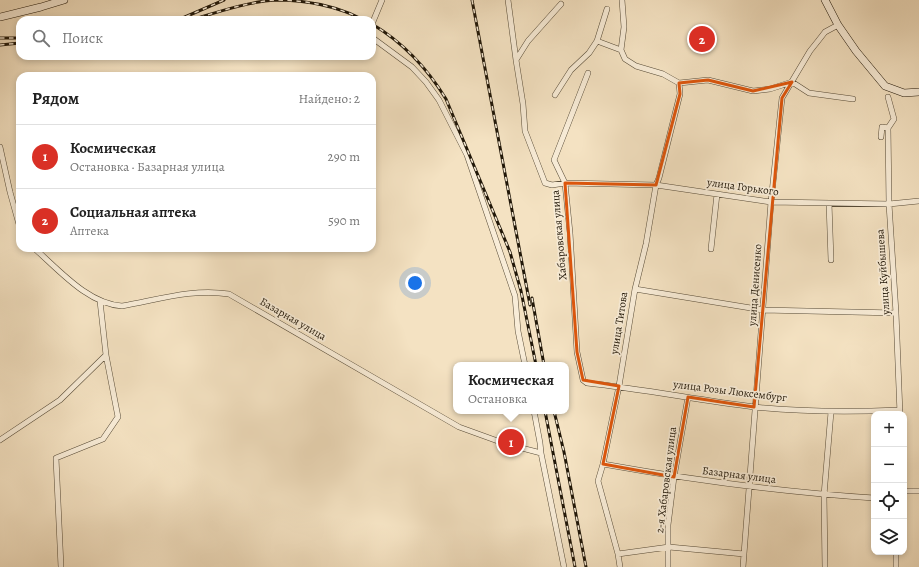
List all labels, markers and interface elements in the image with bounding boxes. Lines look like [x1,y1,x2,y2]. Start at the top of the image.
search box [16,16,376,60]
pin: 2 [689,24,715,54]
icon: search [30,27,52,49]
text: Поиск [62,28,103,48]
text: Рядом [32,87,79,110]
text: Найдено: 2 [299,90,360,107]
text: Космическая [70,138,156,158]
text: 1 [43,148,47,165]
text: 290 m [328,148,360,165]
text: Остановка · Базарная улица [70,158,225,175]
street label: улица Горького [705,174,780,200]
street label: Хабаровская улица [548,188,570,281]
text: Социальная аптека [70,202,196,222]
text: 2 [42,212,48,229]
text: 590 m [328,212,360,229]
text: Аптека [70,222,109,239]
street label: улица Куйбышева [872,228,894,316]
street label: улица Денисенко [745,243,765,328]
your location [405,273,425,293]
street label: улица Титова [606,290,631,356]
street label: Базарная улица [257,294,330,345]
popup [453,362,569,414]
text: Космическая [468,370,554,390]
street label: улица Розы Люксембург [671,376,788,405]
text: Остановка [468,390,527,407]
map controls [871,411,907,555]
button: + [871,411,907,447]
street label: 2-я Хабаровская улица [652,425,680,534]
pin: 1 [498,427,524,457]
button: − [871,447,907,483]
street label: Базарная улица [701,463,778,487]
button: locate [871,483,907,519]
button: layers [871,519,907,555]

